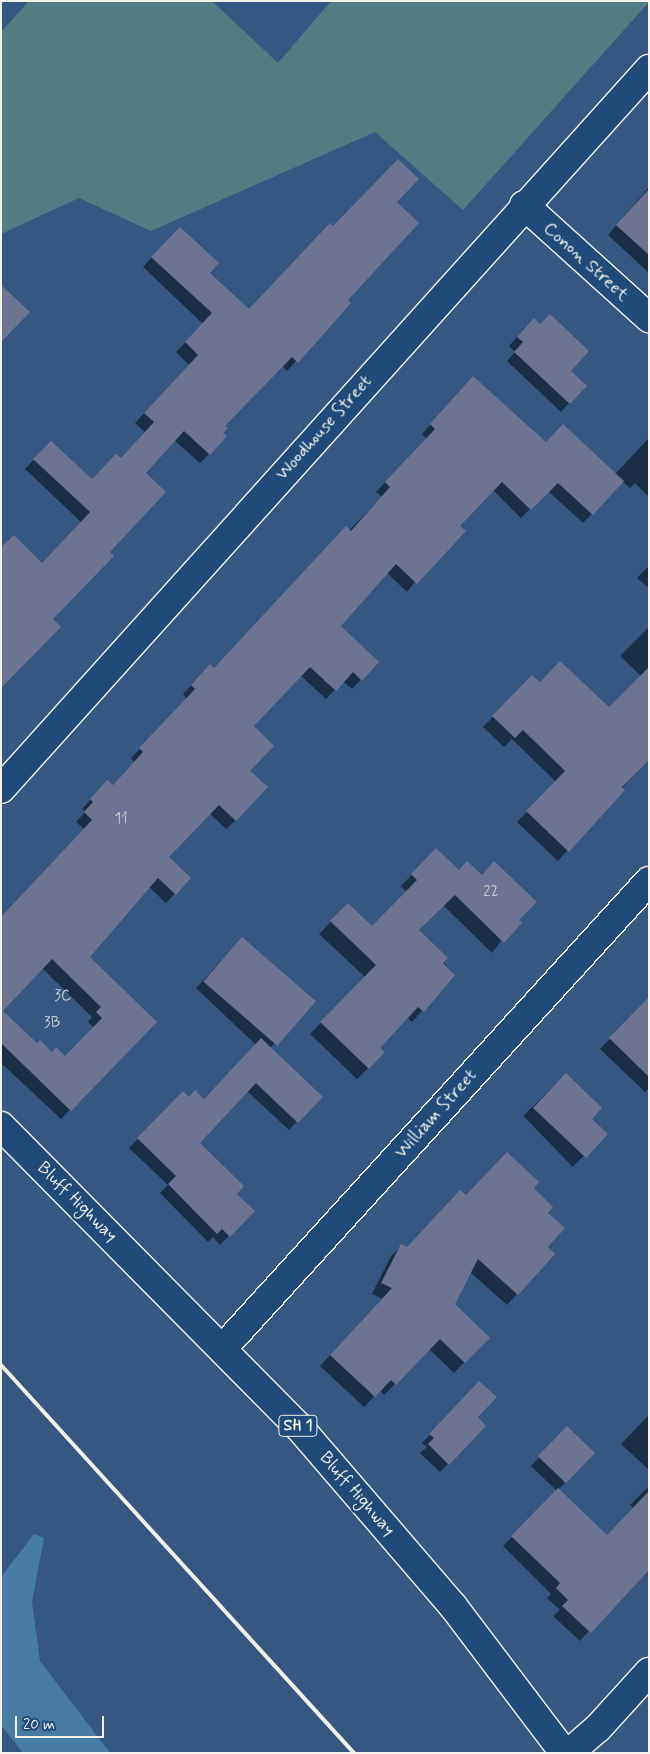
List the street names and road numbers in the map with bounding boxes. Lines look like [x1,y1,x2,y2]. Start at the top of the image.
street label: Conon Street [539,218,633,306]
street label: Woodhouse Street [270,370,378,486]
street label: William Street [389,1064,483,1164]
street label: Bluff Highway [32,1157,122,1247]
road number: SH 1 [278,1412,318,1440]
street label: Bluff Highway [314,1447,400,1541]

